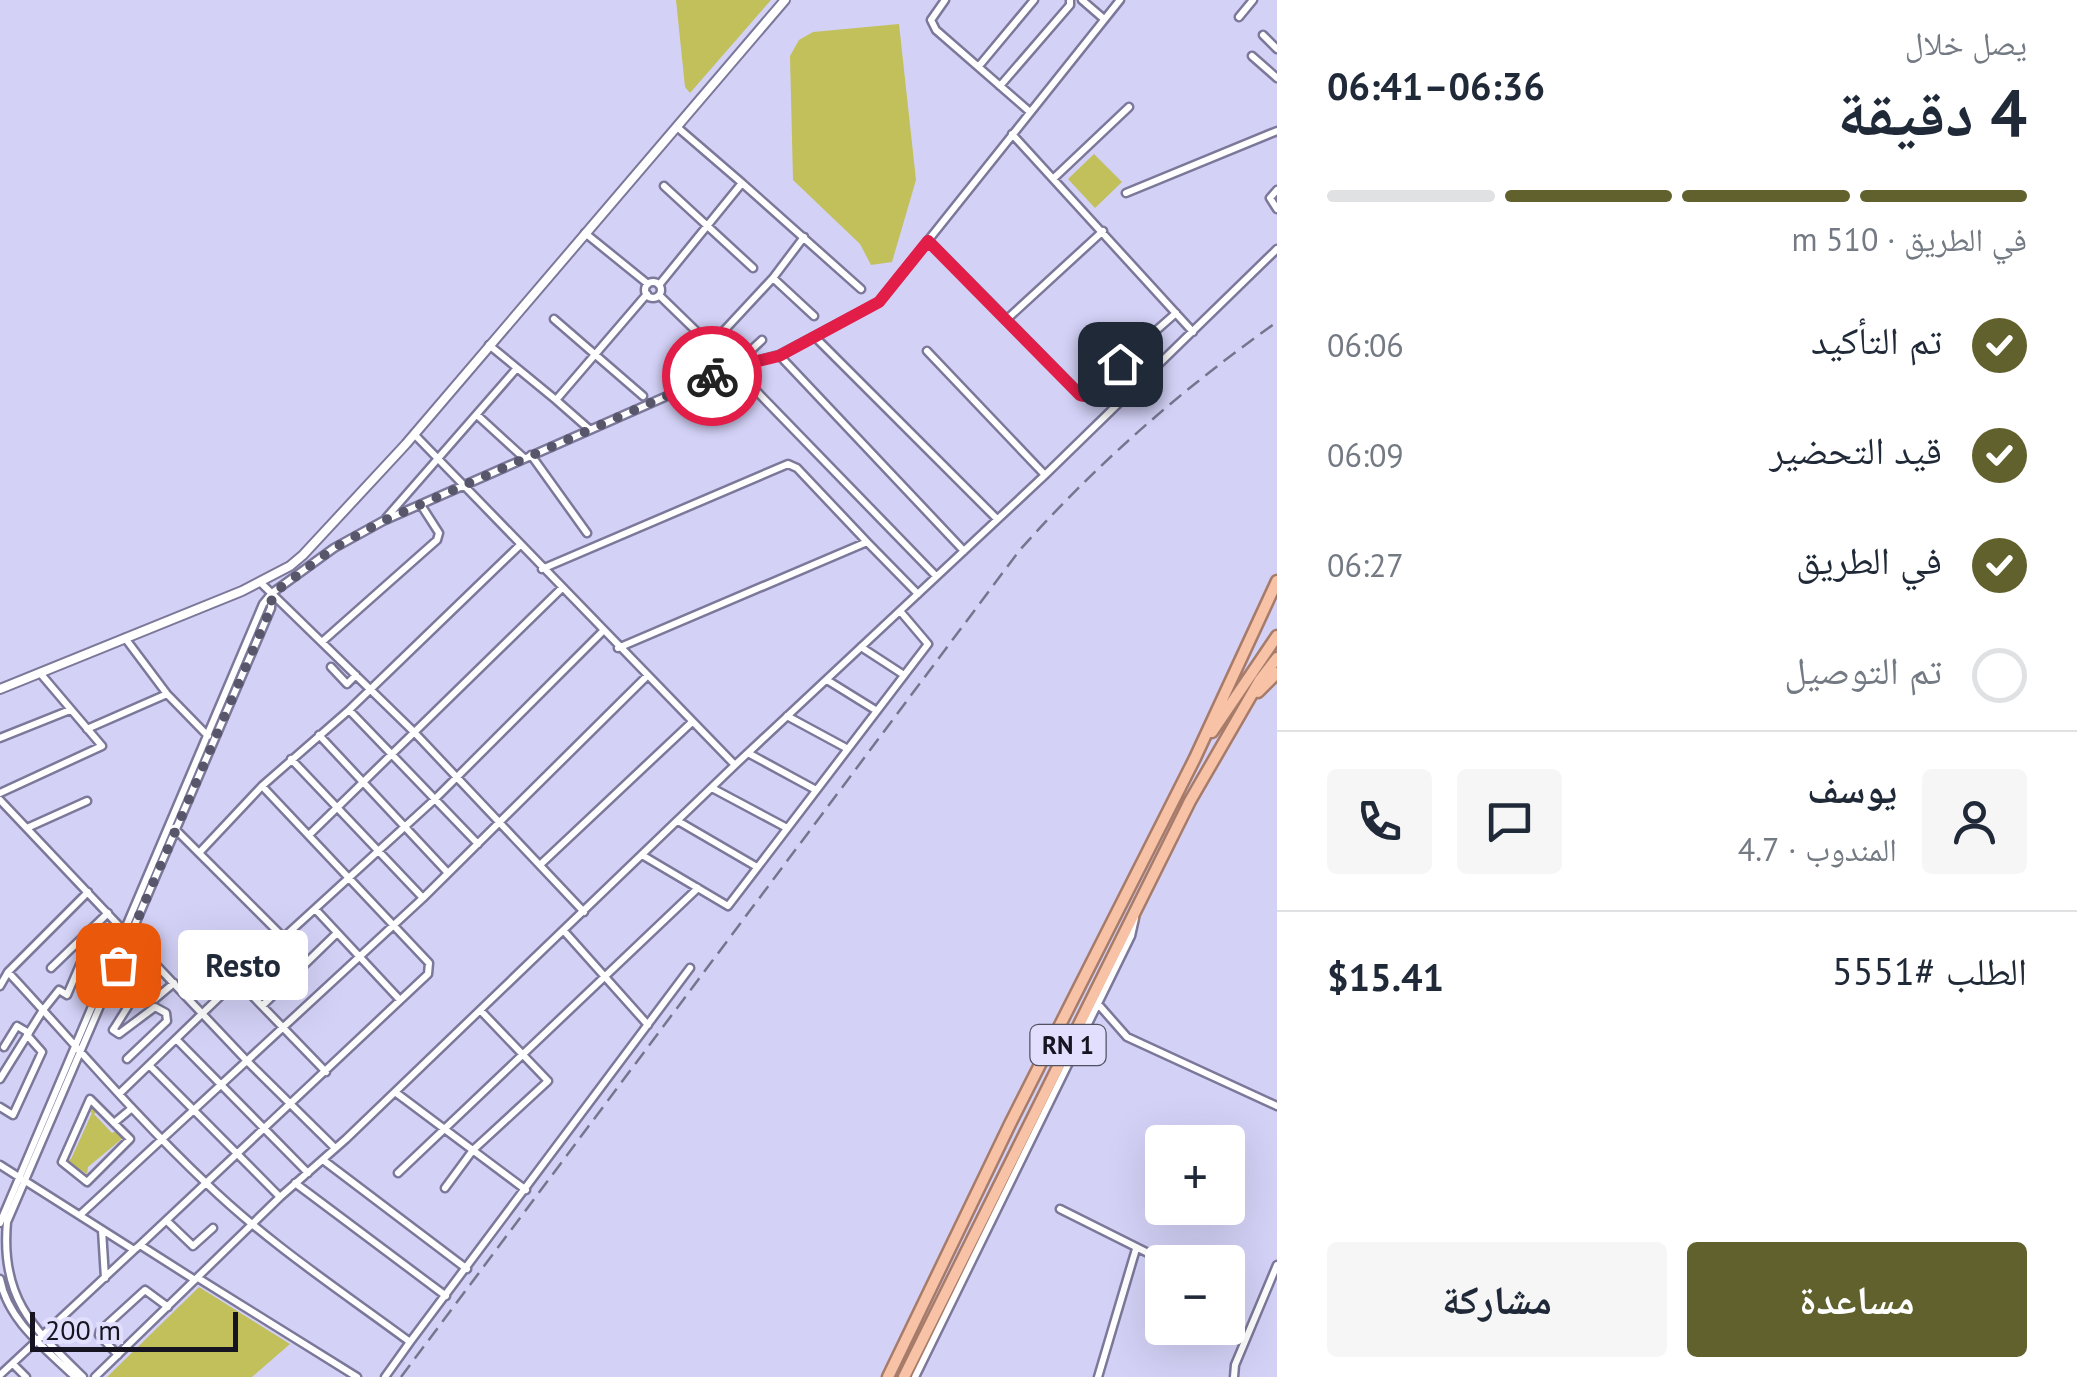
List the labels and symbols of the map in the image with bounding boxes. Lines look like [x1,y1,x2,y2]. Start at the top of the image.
pin [1078,322,1163,407]
courier [662,326,762,426]
pin [76,923,161,1008]
callout: Resto [178,930,308,1000]
road number: RN 1 [1030,1025,1106,1065]
scale bar [30,1307,238,1352]

